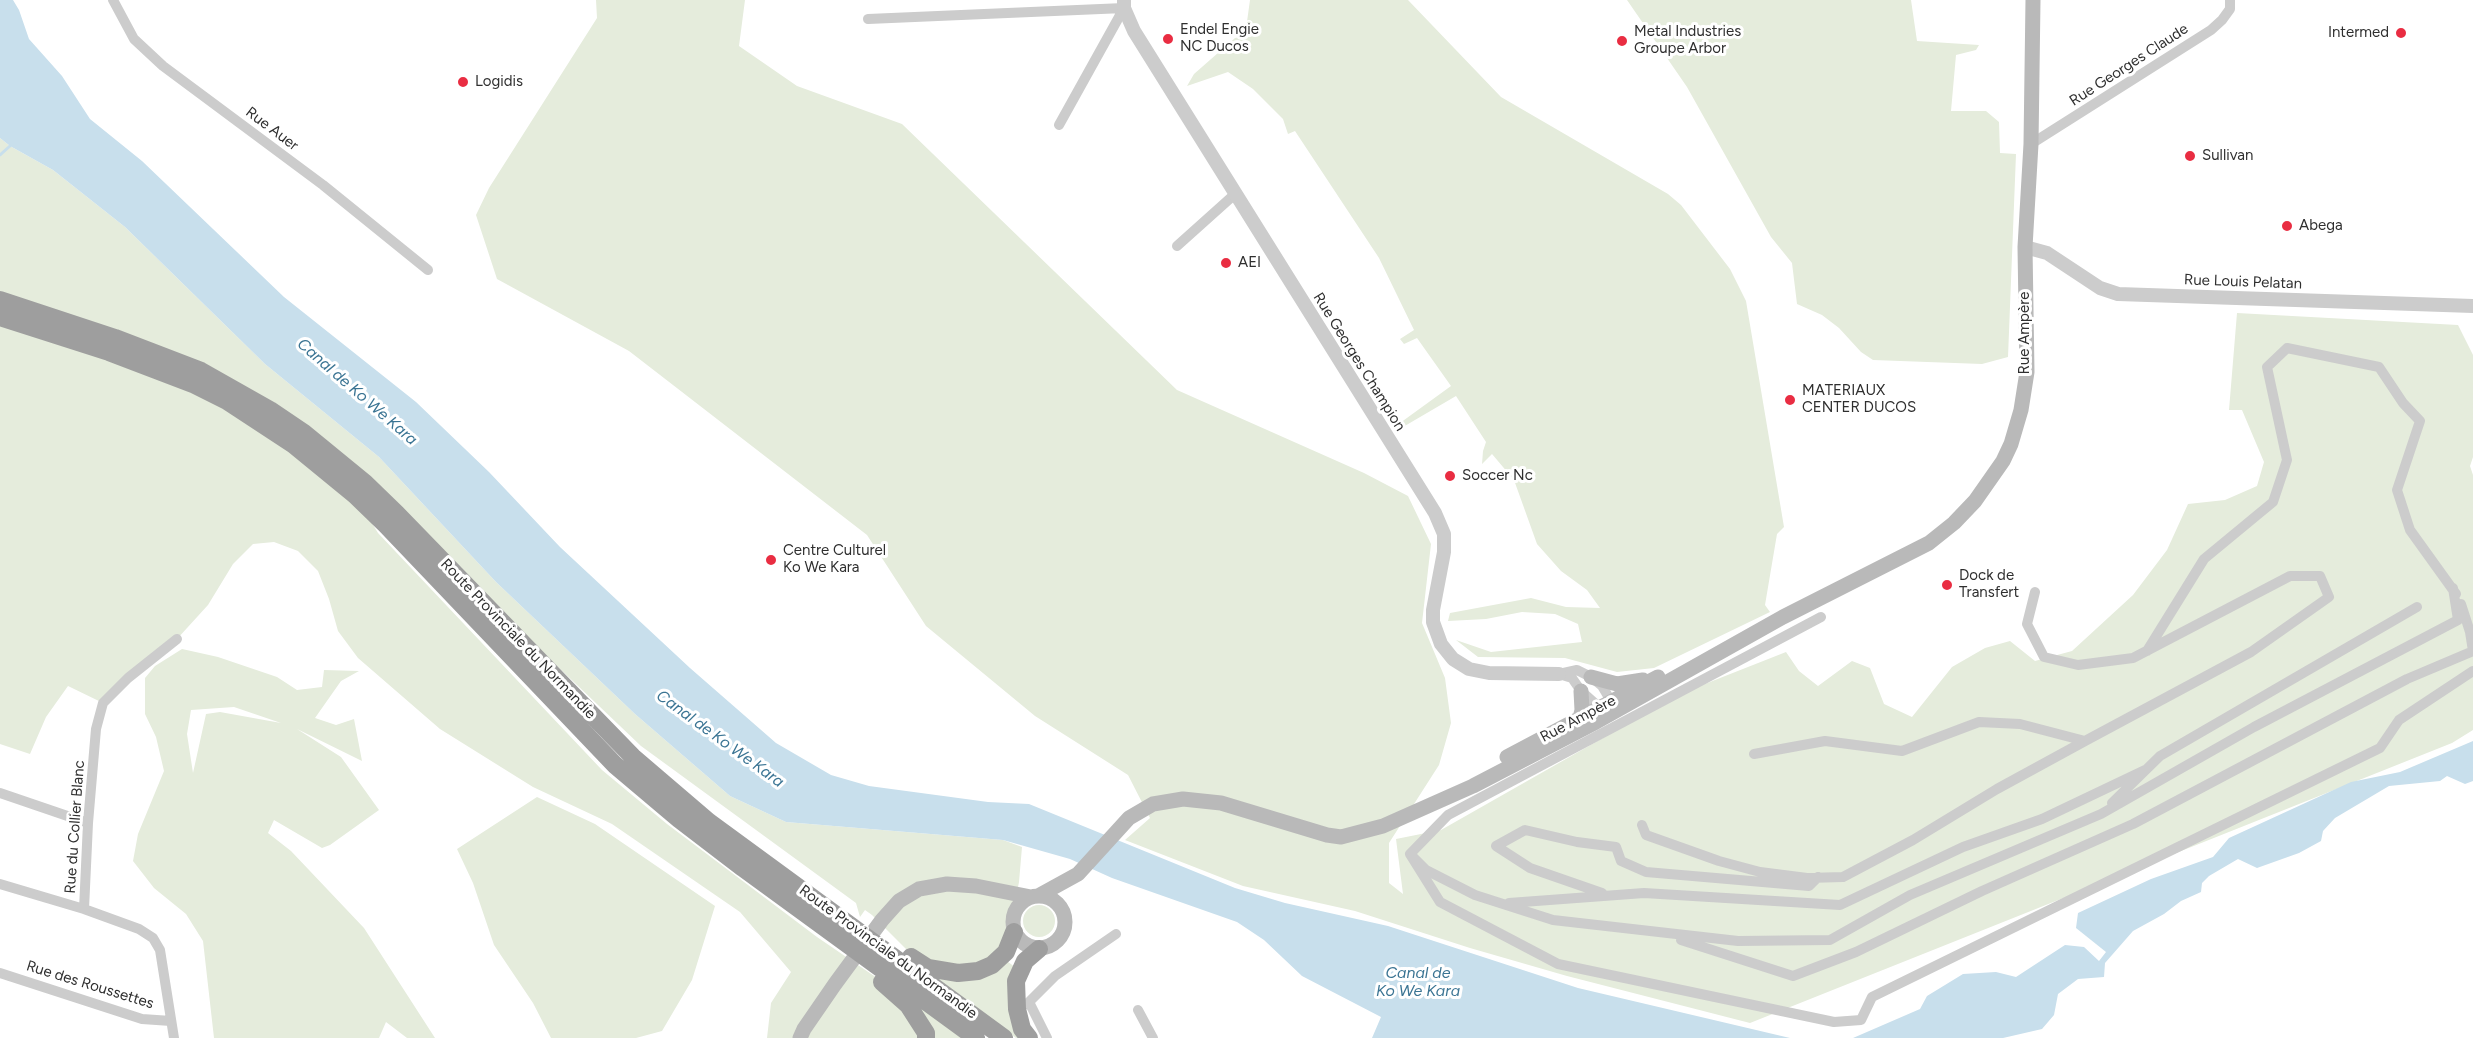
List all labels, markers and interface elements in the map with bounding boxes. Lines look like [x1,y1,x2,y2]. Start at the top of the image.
street label: Rue Georges Claude [2066,20,2192,110]
place label: Endel Engie NC Ducos [1180,21,1259,56]
place label: Metal Industries Groupe Arbor [1634,23,1741,58]
place label: Intermed [2328,24,2389,42]
marker: Intermed [2394,26,2408,40]
marker: Endel Engie NC Ducos [1161,32,1175,46]
marker: Metal Industries Groupe Arbor [1615,34,1629,48]
place label: Logidis [475,73,523,91]
marker: Logidis [456,75,470,89]
street label: Rue Auer [242,103,302,155]
place label: Sullivan [2202,147,2253,165]
marker: Sullivan [2183,149,2197,163]
place label: Abega [2299,217,2343,235]
marker: Abega [2280,219,2294,233]
place label: AEI [1238,254,1261,272]
marker: AEI [1219,256,1233,270]
street label: Rue Louis Pelatan [2184,271,2302,293]
street label: Rue Georges Champion [1309,290,1409,434]
street label: Rue Ampère [2016,292,2034,374]
water label: Canal de Ko We Kara [293,335,421,449]
place label: MATERIAUX CENTER DUCOS [1802,382,1916,417]
marker: MATERIAUX CENTER DUCOS [1783,393,1797,407]
place label: Soccer Nc [1462,467,1533,485]
marker: Soccer Nc [1443,469,1457,483]
place label: Centre Culturel Ko We Kara [783,542,886,577]
marker: Centre Culturel Ko We Kara [764,553,778,567]
street label: Route Provinciale du Normandie [437,555,599,723]
place label: Dock de Transfert [1959,567,2019,602]
marker: Dock de Transfert [1940,578,1954,592]
water label: Canal de Ko We Kara [652,686,788,792]
street label: Rue Ampère [1537,692,1619,746]
street label: Rue du Collier Blanc [61,760,89,894]
street label: Route Provinciale du Normandie [795,881,981,1023]
street label: Rue des Roussettes [24,957,156,1013]
water label: Canal de Ko We Kara [1376,963,1460,1001]

